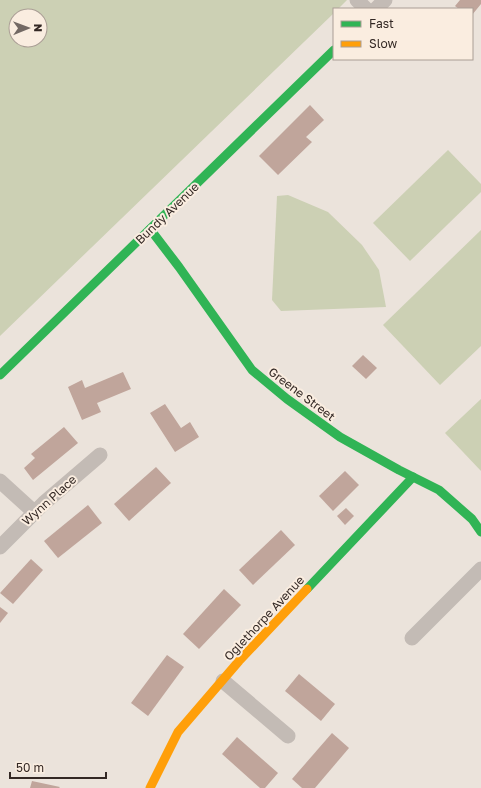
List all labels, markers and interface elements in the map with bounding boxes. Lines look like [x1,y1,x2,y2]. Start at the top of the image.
north arrow [8,8,48,48]
legend [333,8,473,60]
text: Fast [369,16,394,31]
text: N [32,24,45,32]
text: Slow [369,36,397,51]
street label: Bundy Avenue [132,179,202,247]
street label: Greene Street [266,364,339,424]
street label: Wynn Place [19,472,79,528]
street label: Oglethorpe Avenue [221,572,307,664]
scale bar [10,754,106,780]
text: 50 m [16,760,44,775]

